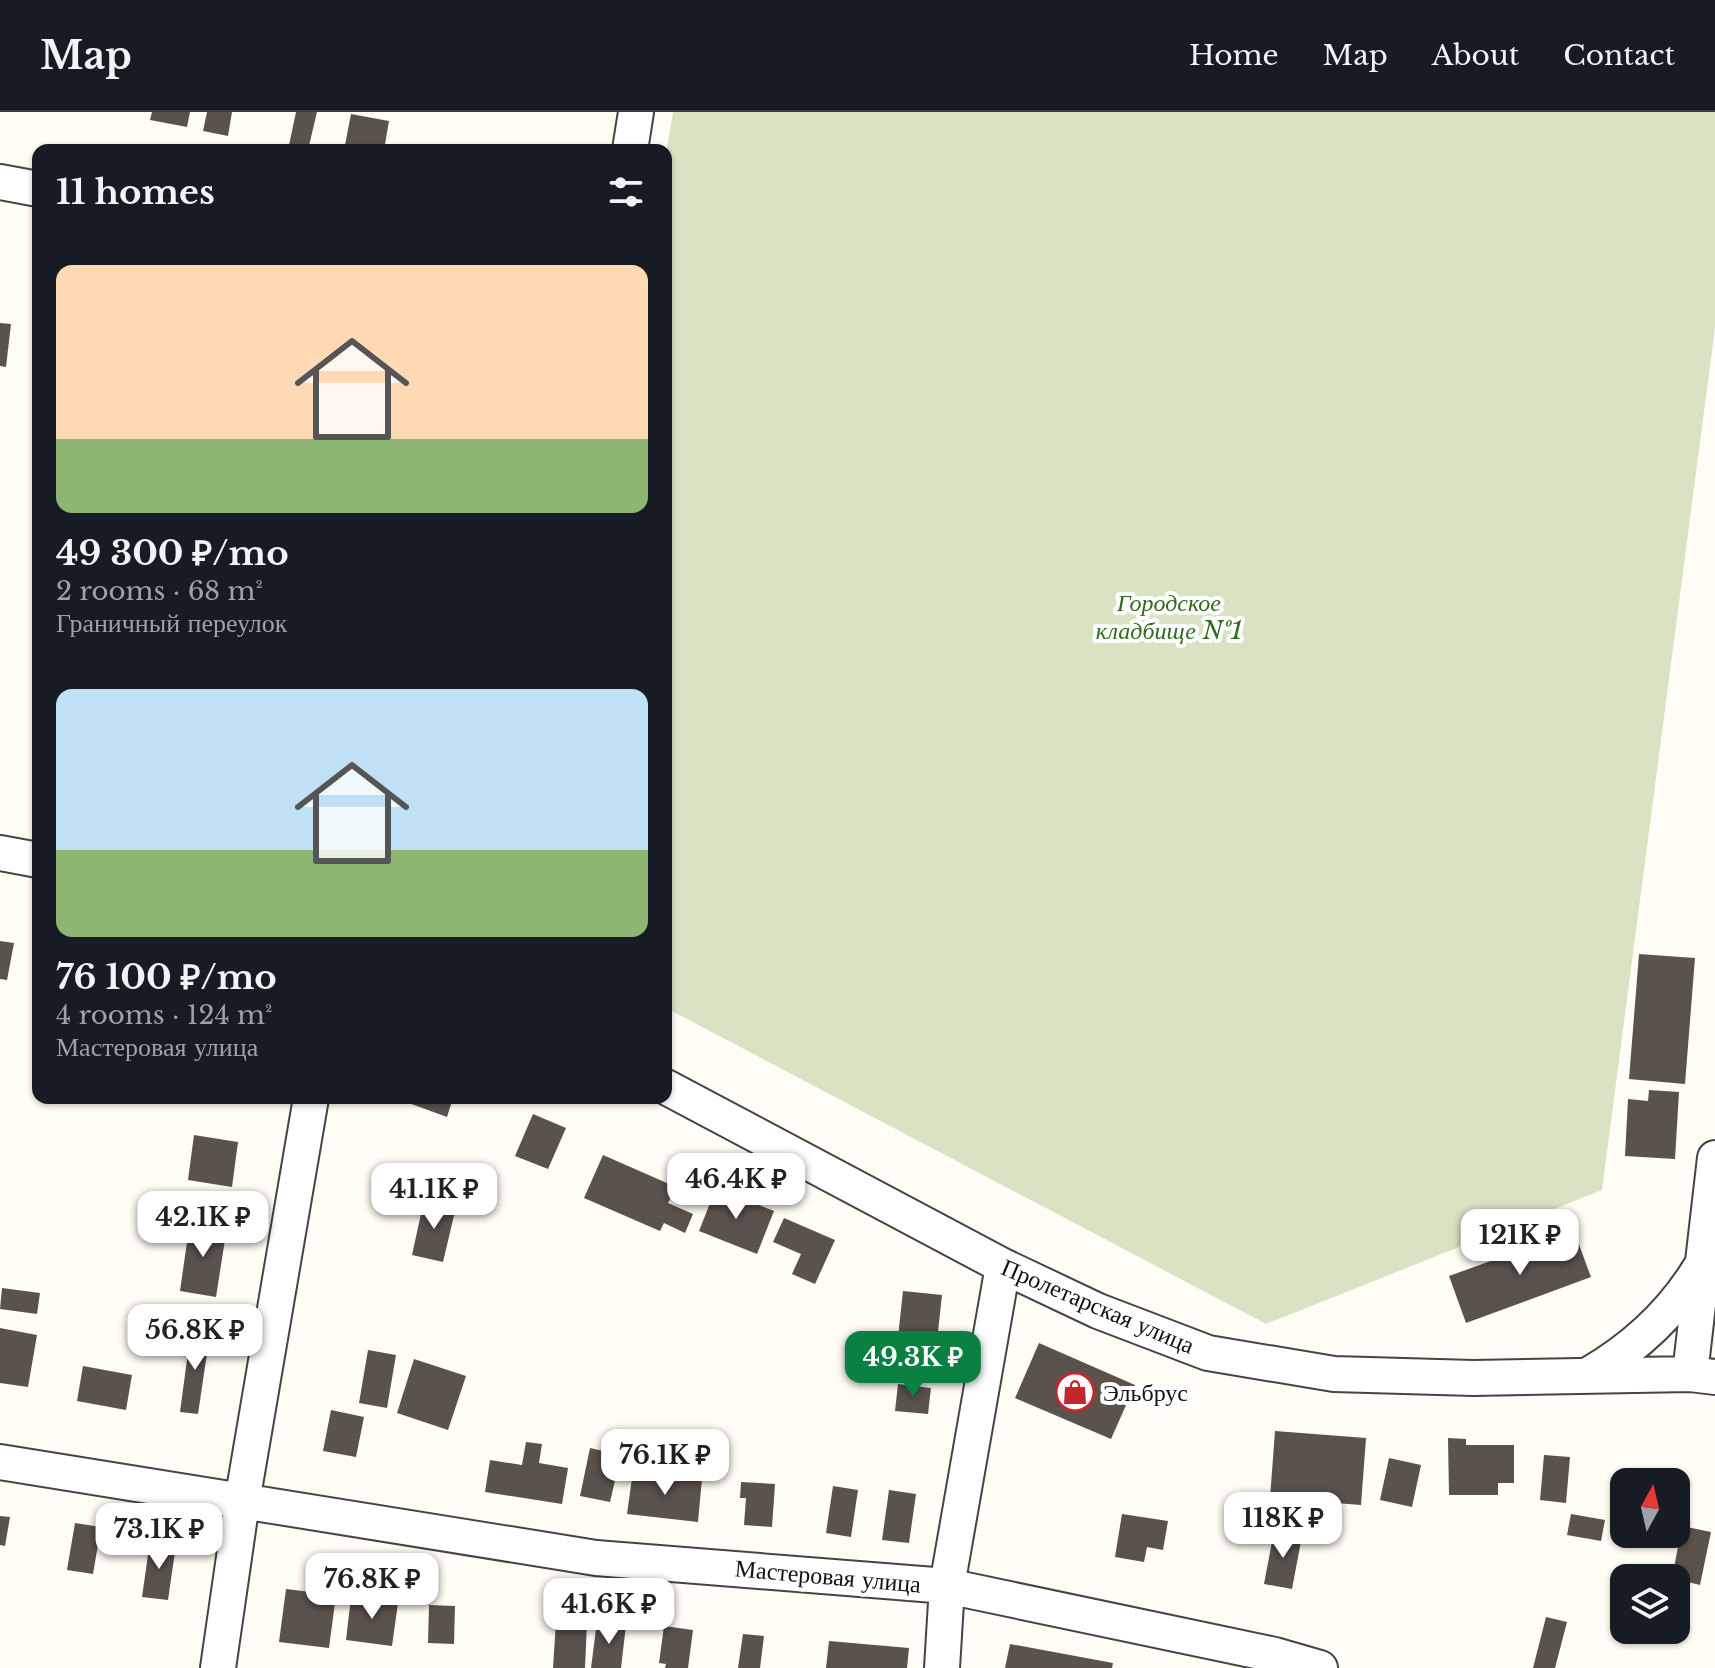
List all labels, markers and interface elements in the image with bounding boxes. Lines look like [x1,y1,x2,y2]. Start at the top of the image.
text: Map [40,32,132,79]
text: Home [1189,38,1279,73]
text: Map [1323,38,1388,73]
text: About [1432,38,1519,73]
text: Contact [1563,38,1675,73]
icon: filters [604,170,648,214]
text: 11 homes [56,171,215,213]
icon: home [280,317,424,461]
text: 49 300 ₽/mo [56,532,289,574]
text: 2 rooms · 68 m² [56,575,263,607]
park label: Городское кладбище №1 [1096,588,1242,645]
text: Граничный переулок [56,607,287,639]
icon: home [280,741,424,885]
text: 76 100 ₽/mo [56,956,277,998]
text: 4 rooms · 124 m² [56,999,272,1031]
text: Мастеровая улица [56,1031,258,1063]
pin: 46.4K ₽ [662,1153,810,1221]
pin: 41.1K ₽ [360,1163,508,1231]
text: 46.4K ₽ [685,1163,787,1195]
text: 41.1K ₽ [389,1173,479,1205]
pin: 42.1K ₽ [129,1191,277,1259]
text: 42.1K ₽ [155,1201,251,1233]
pin: 121K ₽ [1455,1209,1585,1277]
text: 121K ₽ [1479,1219,1561,1251]
street label: Пролетарская улица [997,1252,1199,1360]
pin: 56.8K ₽ [121,1304,269,1372]
text: 56.8K ₽ [145,1314,245,1346]
pin: 49.3K ₽ [839,1331,987,1399]
text: 49.3K ₽ [863,1341,963,1373]
shop icon: Эльбрус [1054,1371,1096,1413]
place label: Эльбрус [1103,1378,1188,1407]
pin: 76.1K ₽ [591,1429,739,1497]
text: 76.1K ₽ [619,1439,711,1471]
north arrow [1610,1468,1690,1548]
map controls [1610,1468,1690,1644]
pin: 118K ₽ [1218,1492,1348,1560]
text: 118K ₽ [1242,1502,1324,1534]
pin: 73.1K ₽ [85,1503,233,1571]
text: 73.1K ₽ [114,1513,204,1545]
pin: 76.8K ₽ [298,1553,446,1621]
street label: Мастеровая улица [734,1553,923,1599]
text: 76.8K ₽ [323,1563,421,1595]
button: layers [1610,1564,1690,1644]
pin: 41.6K ₽ [535,1578,683,1646]
text: 41.6K ₽ [561,1588,657,1620]

